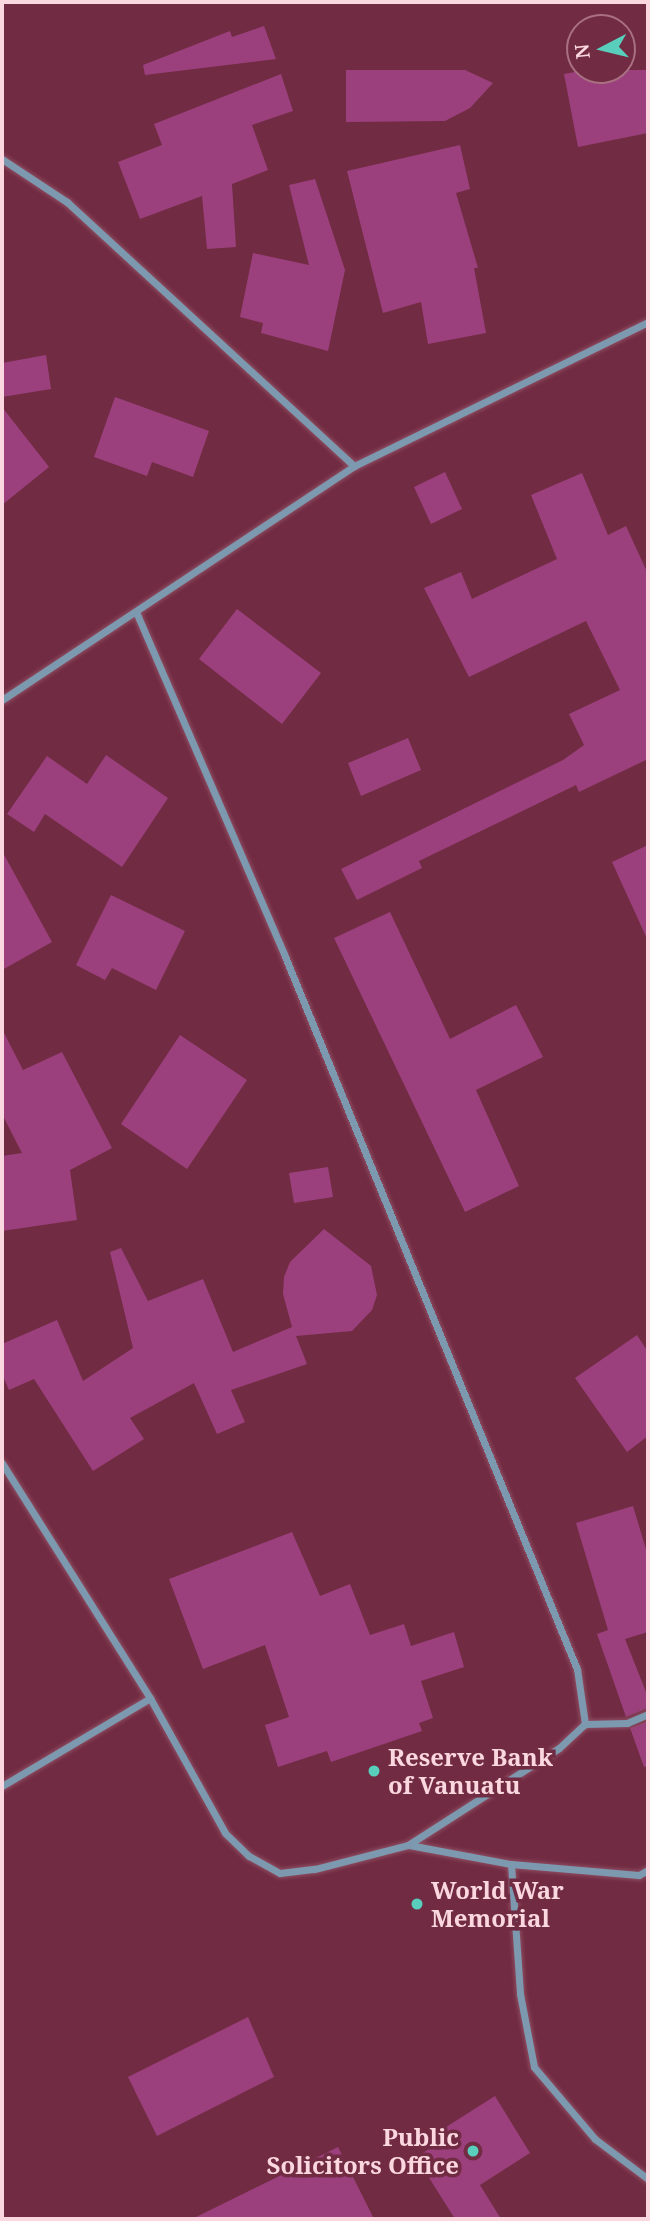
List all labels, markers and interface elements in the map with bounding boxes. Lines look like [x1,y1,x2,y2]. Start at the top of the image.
north arrow [566,14,636,84]
text: N [568,42,596,60]
place label: Reserve Bank of Vanuatu [388,1743,553,1799]
marker: Reserve Bank of Vanuatu [366,1763,382,1779]
place label: World War Memorial [431,1876,564,1932]
marker: World War Memorial [409,1896,425,1912]
place label: Public Solicitors Office [267,2123,459,2179]
marker: Public Solicitors Office [465,2143,481,2159]

